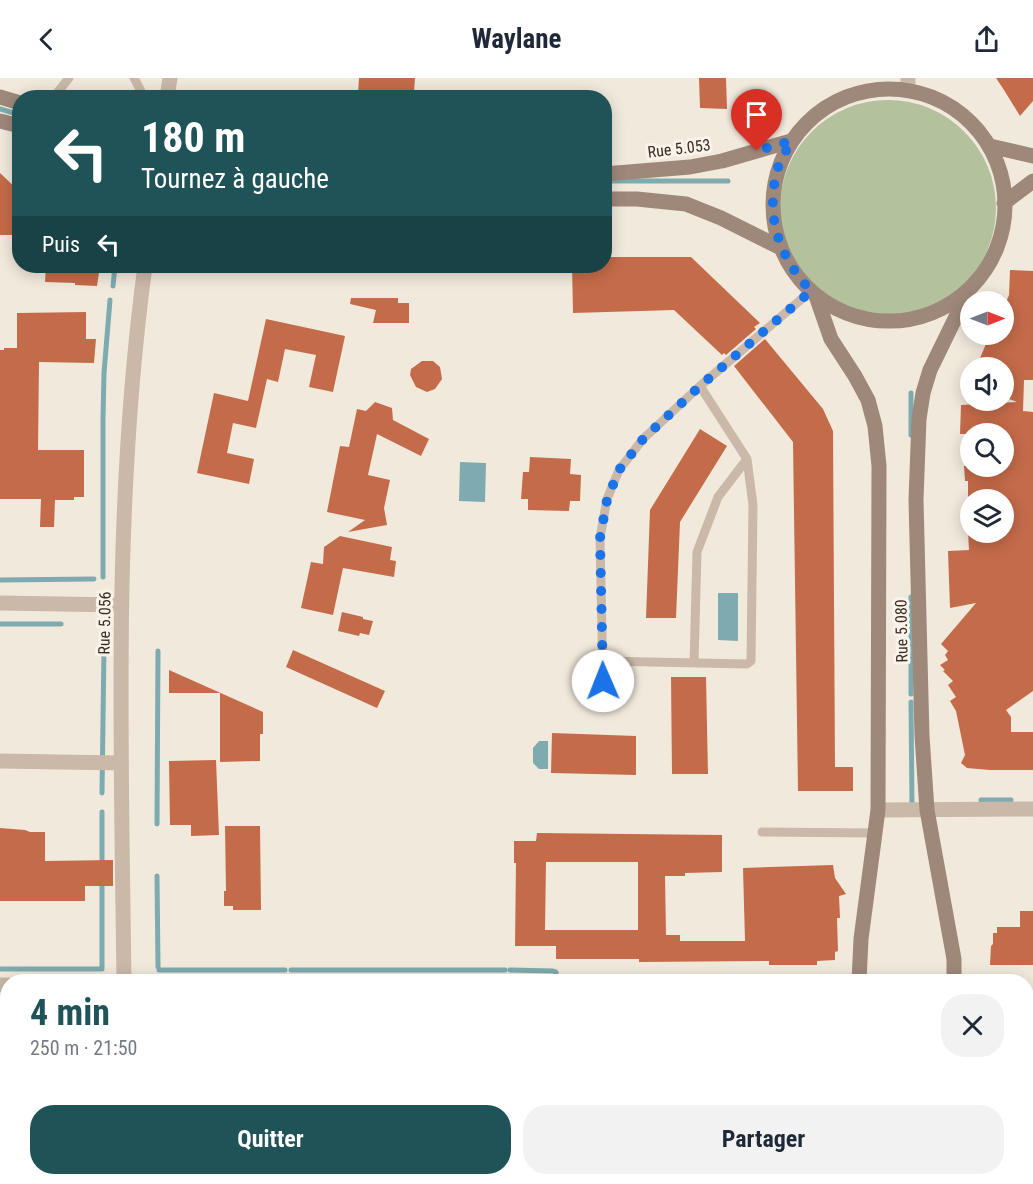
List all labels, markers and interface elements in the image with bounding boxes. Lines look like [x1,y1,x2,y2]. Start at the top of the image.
icon: back [30,23,63,56]
text: Waylane [471,23,562,55]
icon: share [970,23,1003,56]
pin [731,89,782,151]
icon: arrive [740,98,773,131]
text: 180 m [141,113,246,162]
icon: left [42,114,120,192]
street label: Rue 5.053 [647,135,712,162]
text: Tournez à gauche [141,163,329,195]
icon: left [92,228,125,261]
text: Puis [42,232,80,257]
north arrow [960,291,1014,345]
map controls [960,291,1014,543]
button: sound [960,357,1014,411]
button: search [960,423,1014,477]
button: layers [960,489,1014,543]
street label: Rue 5.056 [94,591,115,655]
street label: Rue 5.080 [891,599,912,663]
position arrow [571,649,635,713]
text: 4 min [30,992,110,1034]
button: close [941,994,1004,1057]
text: 250 m · 21:50 [30,1036,137,1060]
button: Quitter [30,1105,511,1174]
button: Partager [523,1105,1004,1174]

